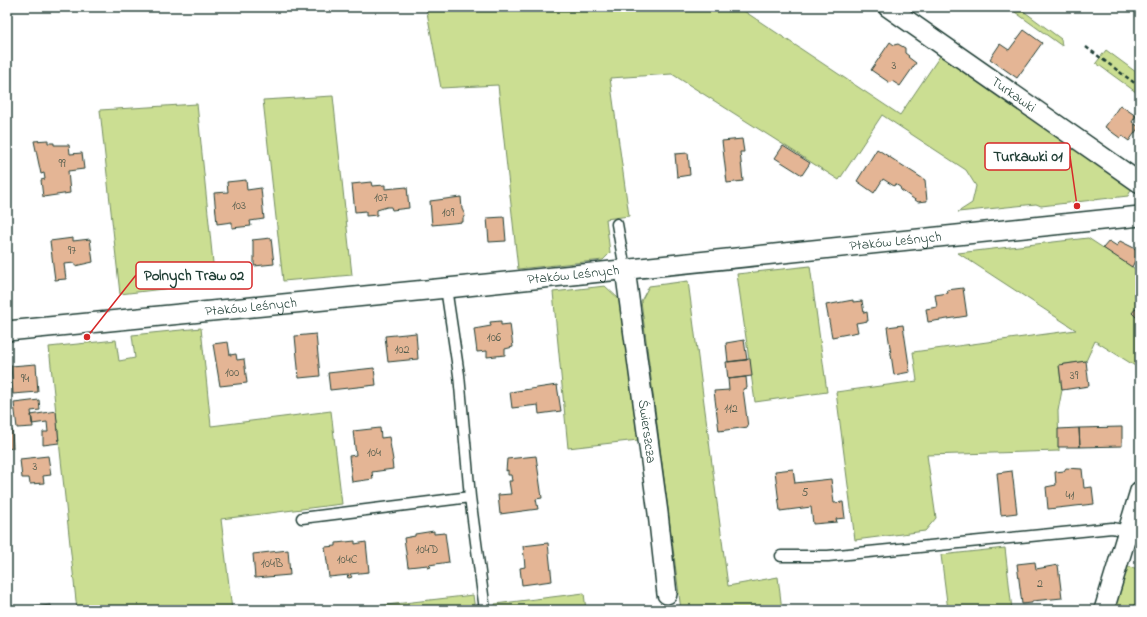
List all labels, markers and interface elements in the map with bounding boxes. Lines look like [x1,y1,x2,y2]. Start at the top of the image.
house number: 3 [892,57,897,75]
street label: Turkawki [987,71,1040,118]
callout: Turkawki 01 [985,143,1070,170]
text: Turkawki 01 [993,146,1063,168]
house number: 99 [58,155,66,173]
house number: 107 [374,189,388,207]
house number: 103 [232,197,246,215]
house number: 109 [442,204,455,222]
street label: Ptaków Leśnych [849,226,942,257]
house number: 97 [68,242,76,260]
street label: Ptaków Leśnych [526,260,620,290]
callout: Polnych Traw 02 [136,262,252,289]
text: Polnych Traw 02 [144,265,245,289]
street label: Ptaków Leśnych [204,292,298,322]
house number: 106 [487,329,502,347]
house number: 102 [395,341,410,359]
house number: 100 [225,364,239,382]
house number: 39 [1070,367,1079,385]
house number: 94 [21,370,29,388]
street label: Świerszcza [632,398,662,465]
house number: 112 [724,400,738,418]
house number: 104 [367,444,381,462]
house number: 3 [33,458,38,476]
house number: 5 [802,484,809,502]
house number: 41 [1066,487,1075,505]
house number: 104D [416,541,439,559]
house number: 104C [337,551,358,569]
house number: 104B [261,555,283,573]
house number: 2 [1037,575,1043,593]

